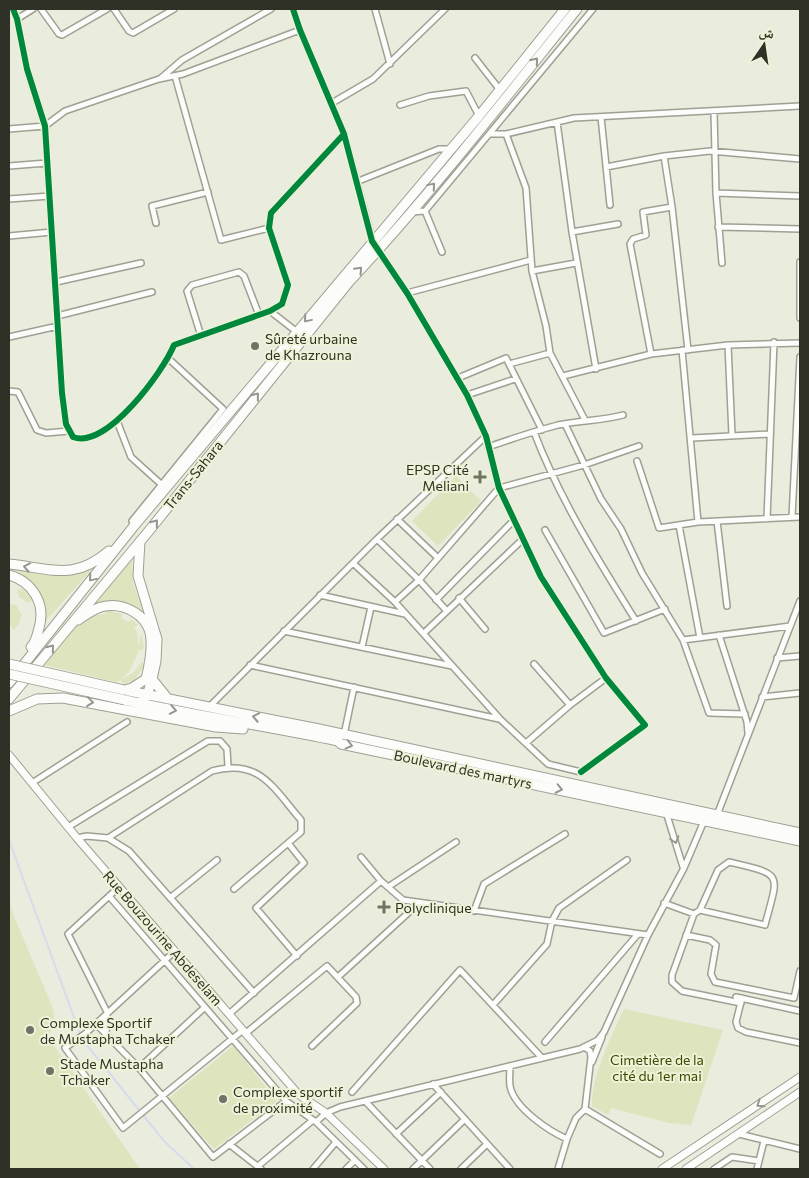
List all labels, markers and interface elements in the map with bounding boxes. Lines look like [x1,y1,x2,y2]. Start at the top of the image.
north arrow [739,20,789,70]
text: ش [758,22,776,43]
one-way arrow [530,58,538,67]
one-way arrow [426,183,435,192]
one-way arrow [353,267,362,276]
one-way arrow [304,313,313,322]
place label: Sûreté urbaine de Khazrouna [265,330,357,363]
marker: Sûreté urbaine de Khazrouna [249,340,261,352]
one-way arrow [251,393,259,402]
street label: Trans-Sahara [160,437,226,513]
place label: EPSP Cité Meliani [406,461,469,494]
marker: EPSP Cité Meliani [473,470,487,484]
one-way arrow [149,520,157,529]
one-way arrow [22,563,31,573]
one-way arrow [89,572,97,581]
one-way arrow [45,645,53,654]
one-way arrow [85,697,94,707]
one-way arrow [168,704,177,715]
one-way arrow [252,712,261,723]
one-way arrow [344,739,353,750]
street label: Boulevard des martyrs [392,746,534,792]
one-way arrow [555,784,563,794]
one-way arrow [669,835,679,843]
street label: Rue Bouzourine Abdeselam [100,867,226,1009]
place label: Polyclinique [395,899,472,916]
marker: Polyclinique [377,900,391,914]
place label: Complexe Sportif de Mustapha Tchaker [40,1014,176,1047]
marker: Complexe Sportif de Mustapha Tchaker [24,1024,36,1036]
park label: Cimetière de la cité du 1er mai [610,1051,704,1084]
place label: Stade Mustapha Tchaker [60,1055,164,1088]
marker: Stade Mustapha Tchaker [44,1065,56,1077]
place label: Complexe sportif de proximité [233,1083,344,1116]
marker: Complexe sportif de proximité [217,1093,229,1105]
one-way arrow [756,1098,765,1107]

